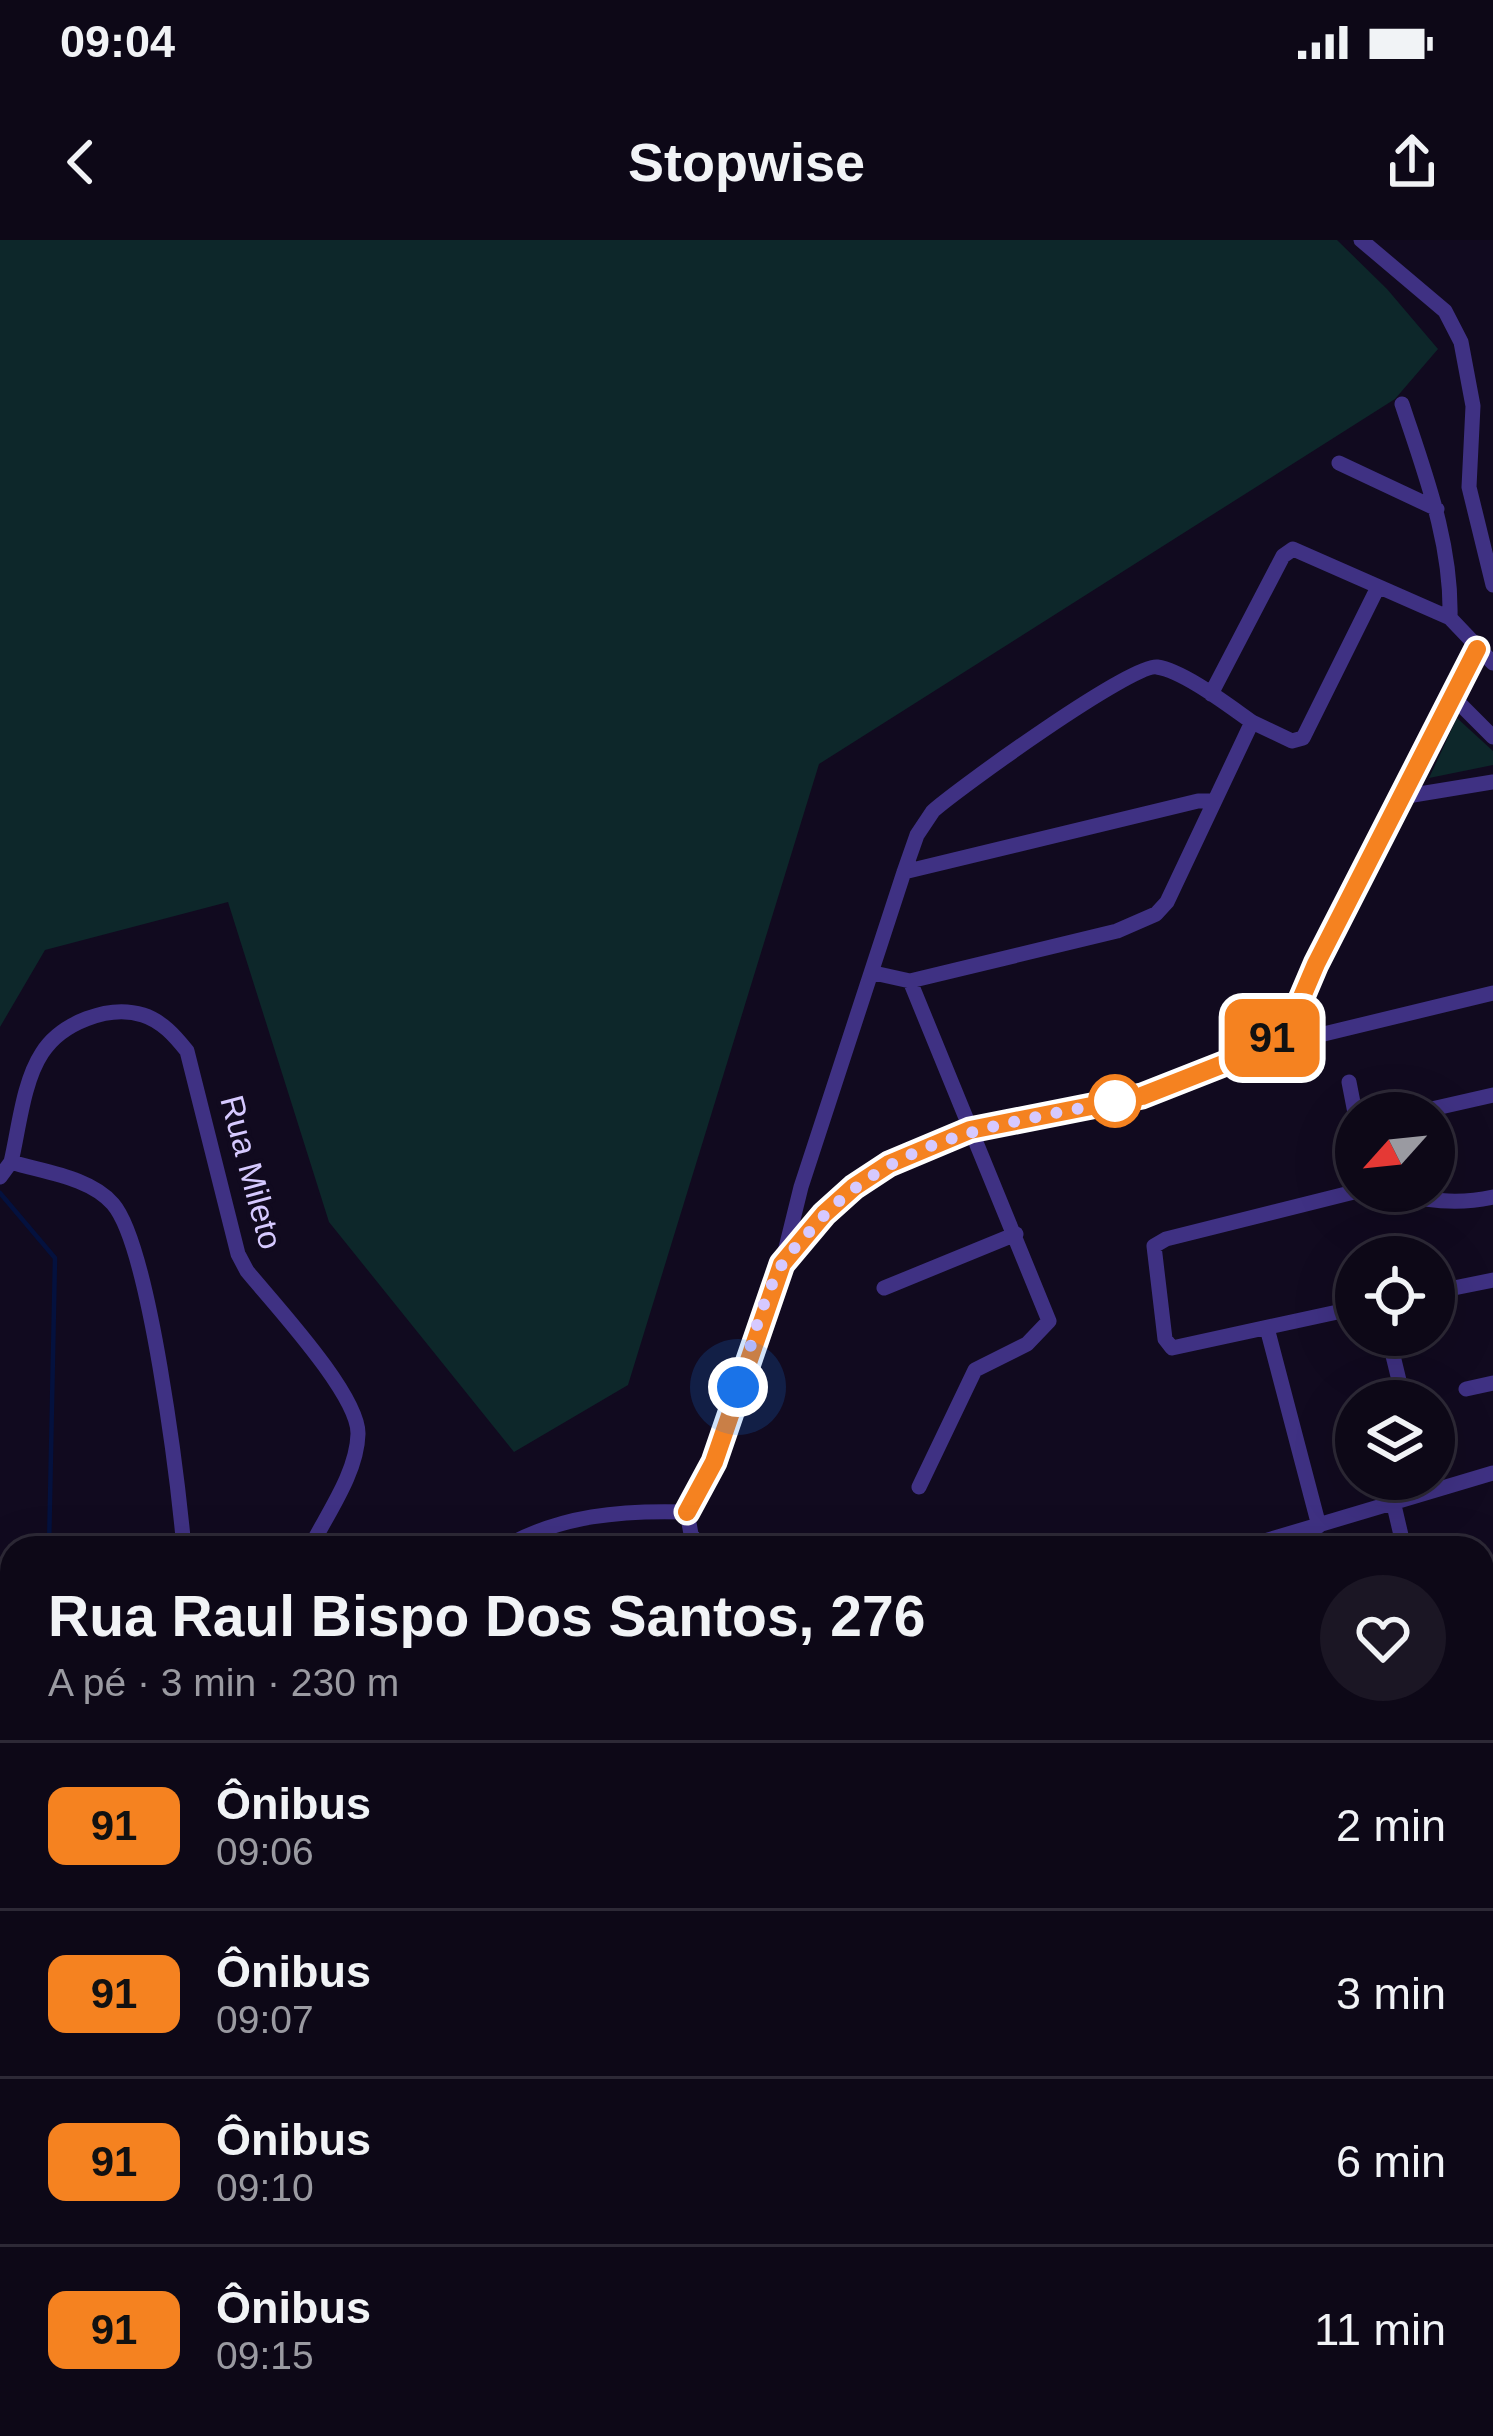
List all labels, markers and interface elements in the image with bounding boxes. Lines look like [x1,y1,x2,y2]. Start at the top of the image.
text: 09:04 [60,16,175,67]
icon: back [48,129,114,195]
icon: share [1379,129,1445,195]
text: Stopwise [628,132,865,192]
line badge: 91 [1218,999,1326,1077]
text: 91 [1249,1014,1295,1061]
unlabelled marker [1090,1076,1140,1126]
street label: Rua Mileto [213,1091,290,1253]
north arrow [1335,1092,1455,1212]
map controls [1335,1092,1455,1500]
button: locate [1335,1236,1455,1356]
your location [708,1357,768,1417]
button: layers [1335,1380,1455,1500]
button: heart [1320,1575,1446,1701]
text: Rua Raul Bispo Dos Santos, 276 [48,1584,925,1648]
text: A pé · 3 min · 230 m [48,1661,399,1704]
text: Ônibus [216,1778,371,1829]
text: 2 min [1336,1800,1446,1851]
text: 91 [91,1802,137,1849]
text: 09:06 [216,1830,314,1873]
text: Ônibus [216,1946,371,1997]
text: 3 min [1336,1968,1446,2019]
text: 91 [91,1970,137,2017]
text: 09:07 [216,1998,314,2041]
text: Ônibus [216,2114,371,2165]
text: 6 min [1336,2136,1446,2187]
text: 91 [91,2138,137,2185]
text: 09:10 [216,2166,314,2209]
text: Ônibus [216,2282,371,2333]
text: 11 min [1314,2304,1446,2355]
text: 91 [91,2306,137,2353]
text: 09:15 [216,2334,314,2377]

